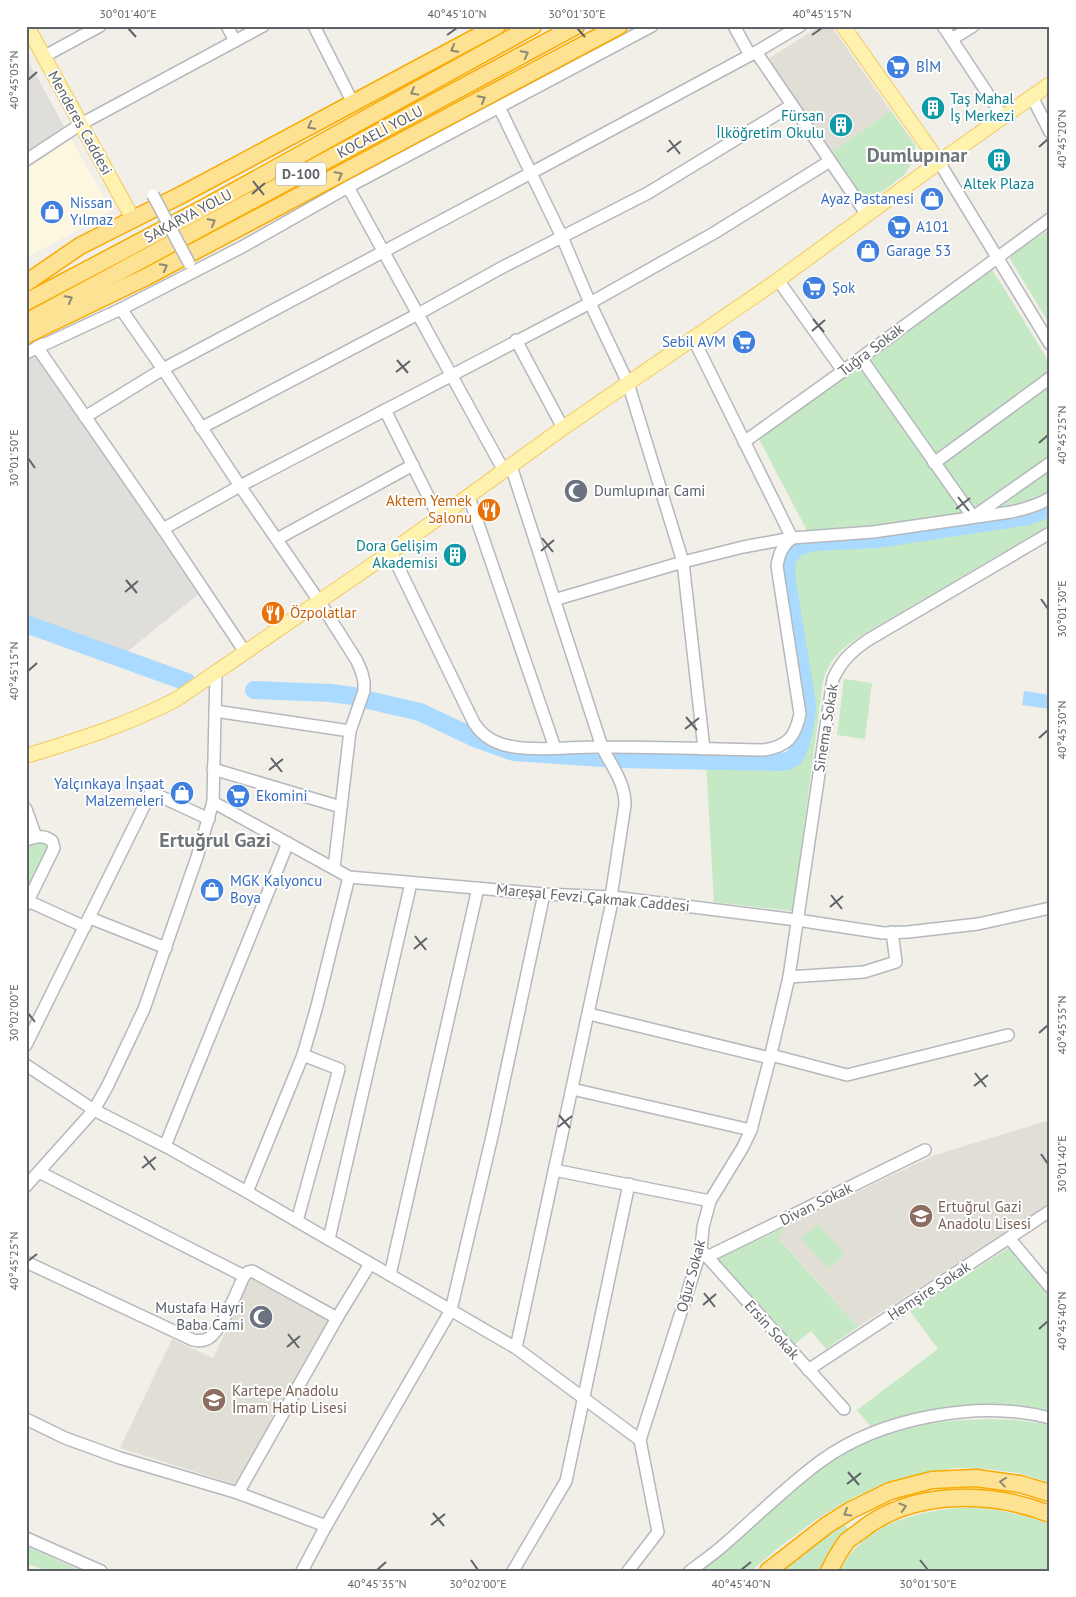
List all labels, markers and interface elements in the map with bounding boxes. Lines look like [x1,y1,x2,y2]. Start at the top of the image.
text: 30°01'40"E [99,6,157,21]
text: 40°45'10"N [427,6,487,21]
text: 30°01'30"E [548,6,606,21]
text: 40°45'15"N [792,6,852,21]
one-way arrow [450,43,459,53]
text: 40°45'05"N [6,50,21,110]
one-way arrow [519,50,528,60]
supermarket icon: BİM [885,54,911,80]
place label: BİM [916,57,941,76]
street label: Menderes Caddesi [44,67,117,178]
one-way arrow [410,86,419,96]
place label: Taş Mahal İş Merkezi [950,89,1014,125]
one-way arrow [477,95,486,105]
building icon: Taş Mahal İş Merkezi [920,95,946,121]
street label: KOCAELİ YOLU [333,101,426,162]
place label: Fürsan İlköğretim Okulu [716,106,824,142]
text: 40°45'20"N [1054,109,1069,169]
building icon: Fürsan İlköğretim Okulu [828,112,854,138]
one-way arrow [307,120,316,130]
district label: Dumlupınar [867,142,967,168]
building icon: Altek Plaza [986,147,1012,173]
road number: D-100 [276,162,326,185]
one-way arrow [334,171,343,181]
place label: Altek Plaza [964,174,1034,193]
street label: SAKARYA YOLU [141,184,235,247]
shop icon: Ayaz Pastanesi [919,186,945,212]
place label: Ayaz Pastanesi [821,189,914,208]
place label: Nissan Yılmaz [70,193,113,229]
shop icon: Nissan Yılmaz [39,199,65,225]
supermarket icon: A101 [886,214,912,240]
place label: A101 [916,217,949,236]
one-way arrow [207,218,216,228]
shop icon: Garage 53 [855,238,881,264]
place label: Garage 53 [886,241,951,260]
one-way arrow [159,263,168,273]
supermarket icon: Şok [801,275,827,301]
place label: Şok [832,278,856,297]
one-way arrow [64,295,73,305]
street label: Tuğra Sokak [834,318,908,380]
supermarket icon: Sebil AVM [731,329,757,355]
place label: Sebil AVM [662,332,726,351]
text: 40°45'25"N [1054,405,1069,465]
text: 30°01'50"E [6,429,21,487]
mosque icon: Dumlupınar Cami [563,478,589,504]
place label: Dumlupınar Cami [594,481,705,500]
place label: Aktem Yemek Salonu [386,491,473,527]
restaurant icon: Aktem Yemek Salonu [476,497,502,523]
place label: Dora Gelişim Akademisi [356,536,438,572]
building icon: Dora Gelişim Akademisi [442,542,468,568]
text: 30°01'30"E [1054,580,1069,638]
restaurant icon: Özpolatlar [260,600,286,626]
place label: Özpolatlar [290,603,357,622]
text: 40°45'15"N [6,641,21,701]
street label: Sinema Sokak [809,682,842,773]
text: 40°45'30"N [1054,700,1069,760]
place label: Yalçınkaya İnşaat Malzemeleri [54,774,164,810]
shop icon: Yalçınkaya İnşaat Malzemeleri [169,780,195,806]
supermarket icon: Ekomini [225,783,251,809]
place label: Ekomini [256,786,308,805]
district label: Ertuğrul Gazi [159,827,271,853]
place label: MGK Kalyoncu Boya [230,871,322,907]
shop icon: MGK Kalyoncu Boya [199,877,225,903]
street label: Mareşal Fevzi Çakmak Caddesi [495,880,691,915]
text: 30°02'00"E [6,984,21,1042]
text: 40°45'35"N [1054,995,1069,1055]
text: 30°01'40"E [1054,1135,1069,1193]
street label: Divan Sokak [776,1177,856,1229]
place label: Ertuğrul Gazi Anadolu Lisesi [938,1197,1031,1233]
school or university icon: Ertuğrul Gazi Anadolu Lisesi [908,1203,934,1229]
text: 40°45'25"N [6,1231,21,1291]
street label: Oğuz Sokak [672,1237,710,1314]
street label: Hemşire Sokak [884,1256,974,1324]
text: 40°45'40"N [1054,1291,1069,1351]
street label: Ersin Sokak [741,1296,805,1364]
place label: Mustafa Hayri Baba Cami [155,1298,244,1334]
mosque icon: Mustafa Hayri Baba Cami [248,1304,274,1330]
place label: Kartepe Anadolu İmam Hatip Lisesi [232,1381,347,1417]
school or university icon: Kartepe Anadolu İmam Hatip Lisesi [201,1387,227,1413]
one-way arrow [998,1477,1006,1488]
one-way arrow [899,1503,907,1513]
one-way arrow [843,1507,852,1517]
text: 40°45'35"N [347,1576,407,1591]
text: 30°02'00"E [449,1576,507,1591]
text: 40°45'40"N [711,1576,771,1591]
text: 30°01'50"E [899,1576,957,1591]

